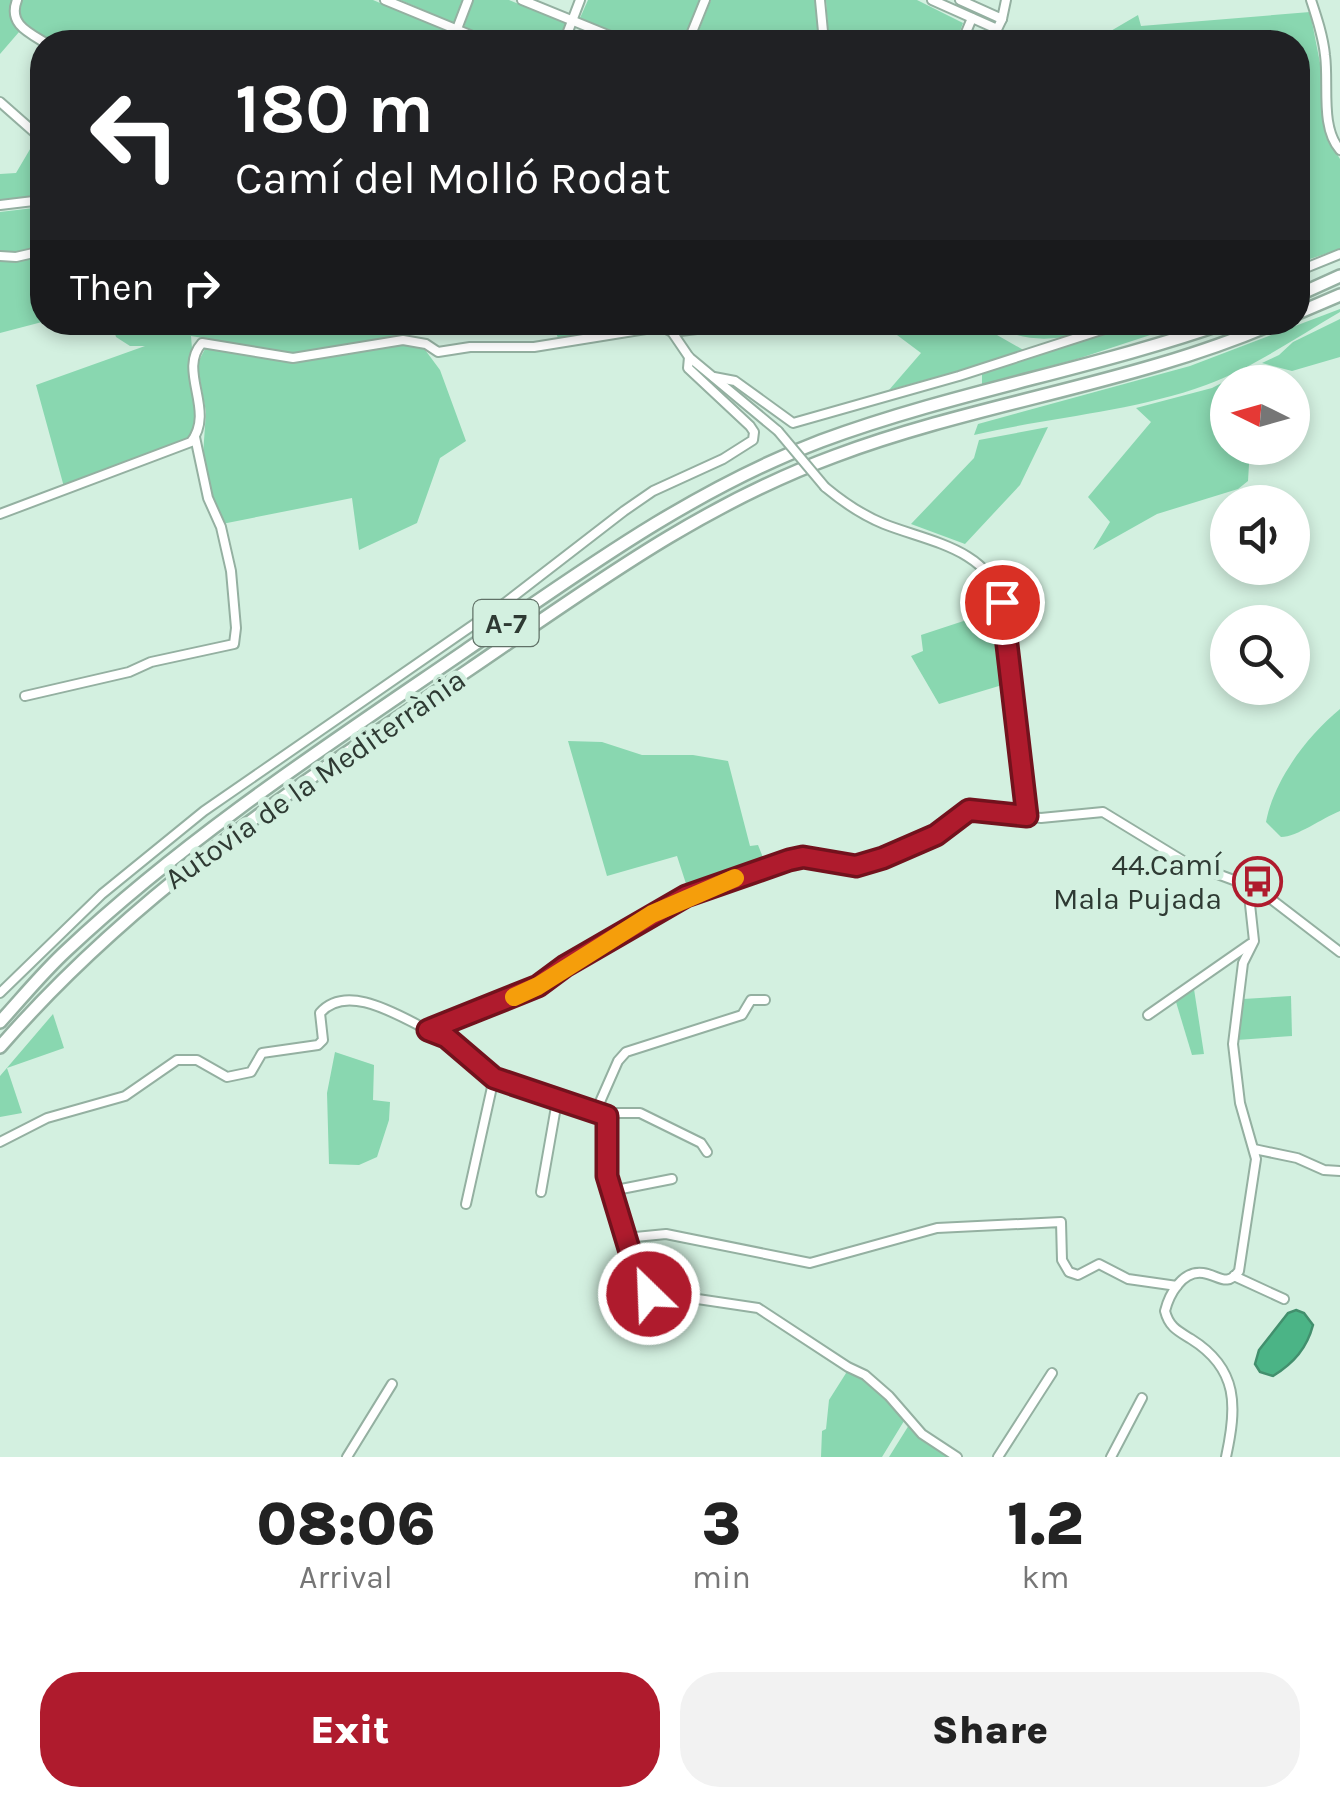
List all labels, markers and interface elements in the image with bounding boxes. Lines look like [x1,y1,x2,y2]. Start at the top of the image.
text: 180 m [235,68,434,150]
icon: left [70,70,200,200]
text: Camí del Molló Rodat [235,152,670,204]
icon: right [174,260,229,315]
text: Then [70,265,154,310]
north arrow [1210,365,1310,465]
map controls [1210,365,1310,705]
button: sound [1210,485,1310,585]
pin [960,560,1045,645]
icon: arrive [975,575,1030,630]
road number: A-7 [474,600,538,646]
button: search [1210,605,1310,705]
street label: Autovia de la Mediterrània [158,661,472,897]
place label: 44.Camí Mala Pujada [1053,847,1222,917]
bus stop icon: 44.Camí Mala Pujada [1231,856,1283,908]
position arrow [597,1242,701,1346]
text: 08:06 [257,1489,435,1559]
text: 3 [702,1489,741,1559]
text: 1.2 [1007,1489,1083,1559]
text: Arrival [299,1559,393,1596]
text: min [692,1559,751,1596]
text: km [1021,1559,1069,1596]
button: Exit [40,1672,660,1787]
button: Share [680,1672,1300,1787]

